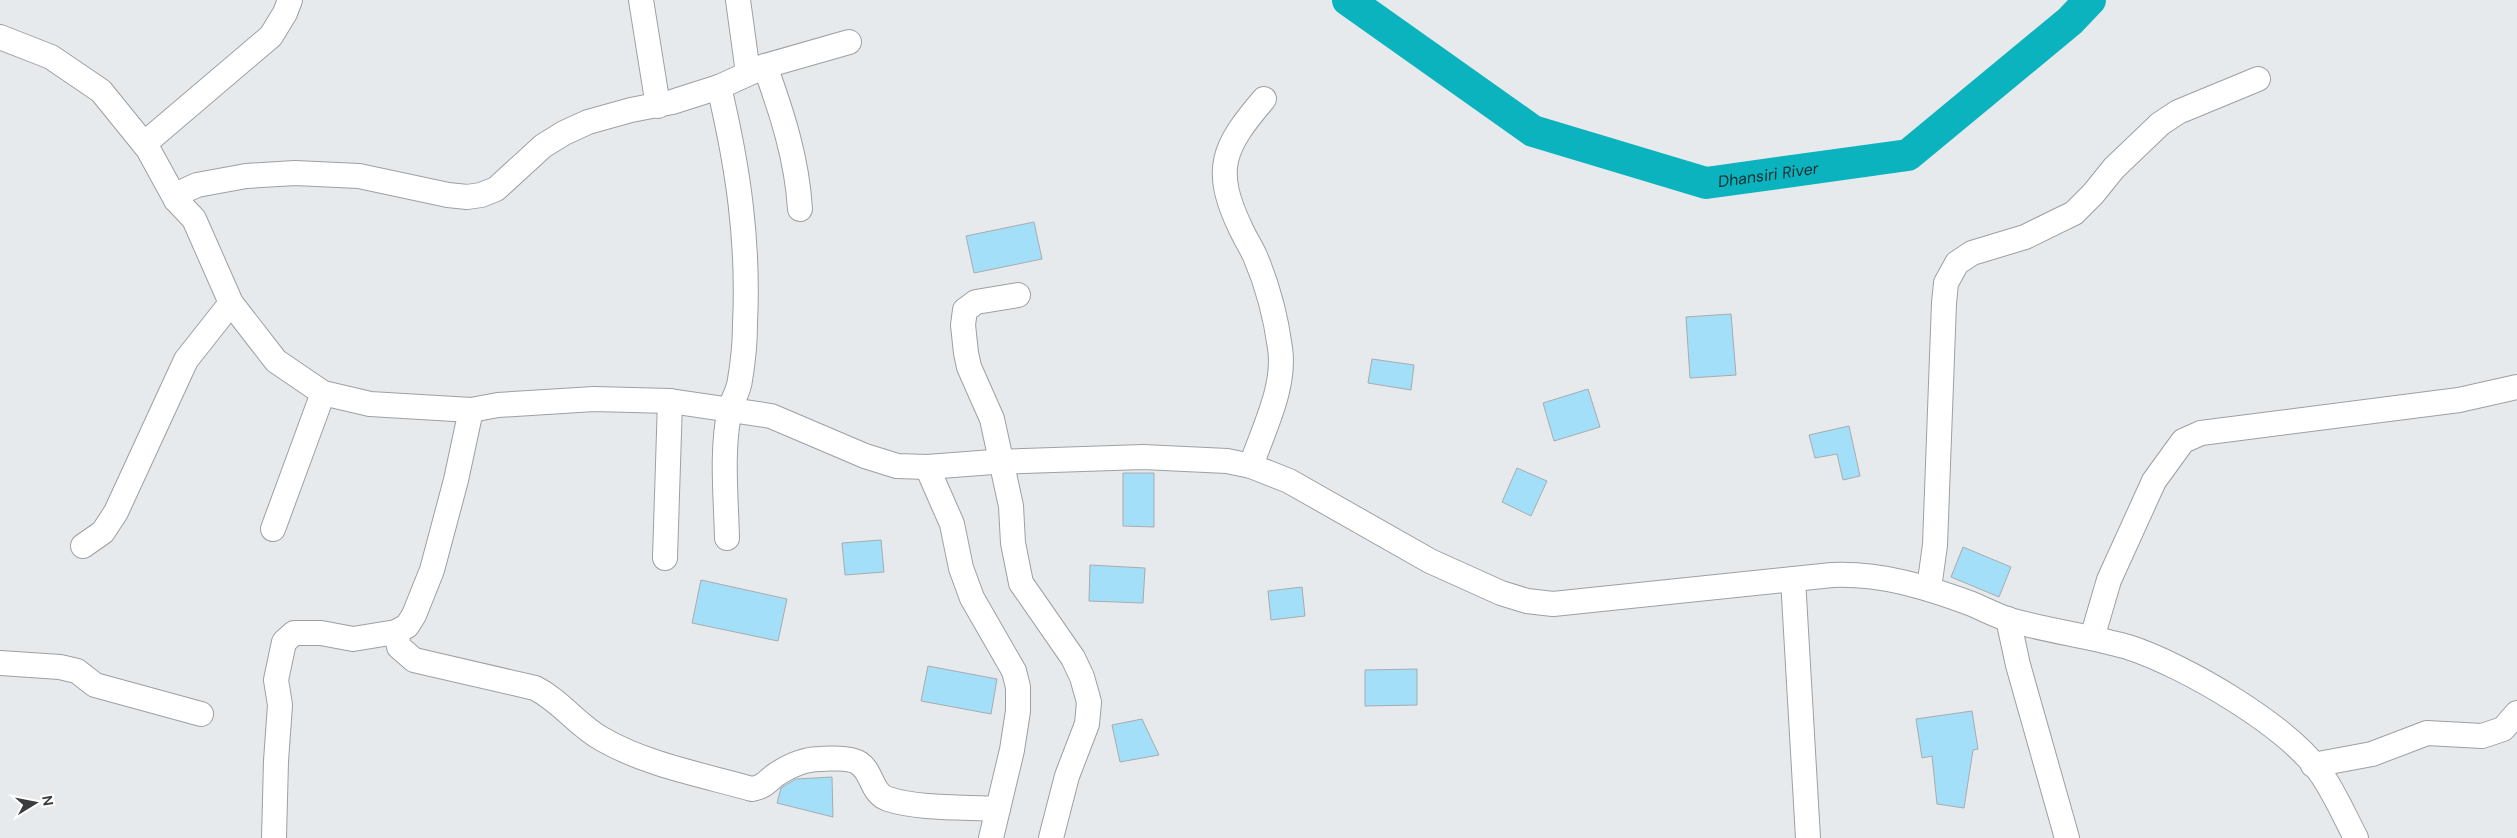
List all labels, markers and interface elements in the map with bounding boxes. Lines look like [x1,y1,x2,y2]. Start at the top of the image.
water label: Dhansiri River [1716,157,1821,192]
north arrow [10,778,60,828]
text: N [38,794,58,807]

